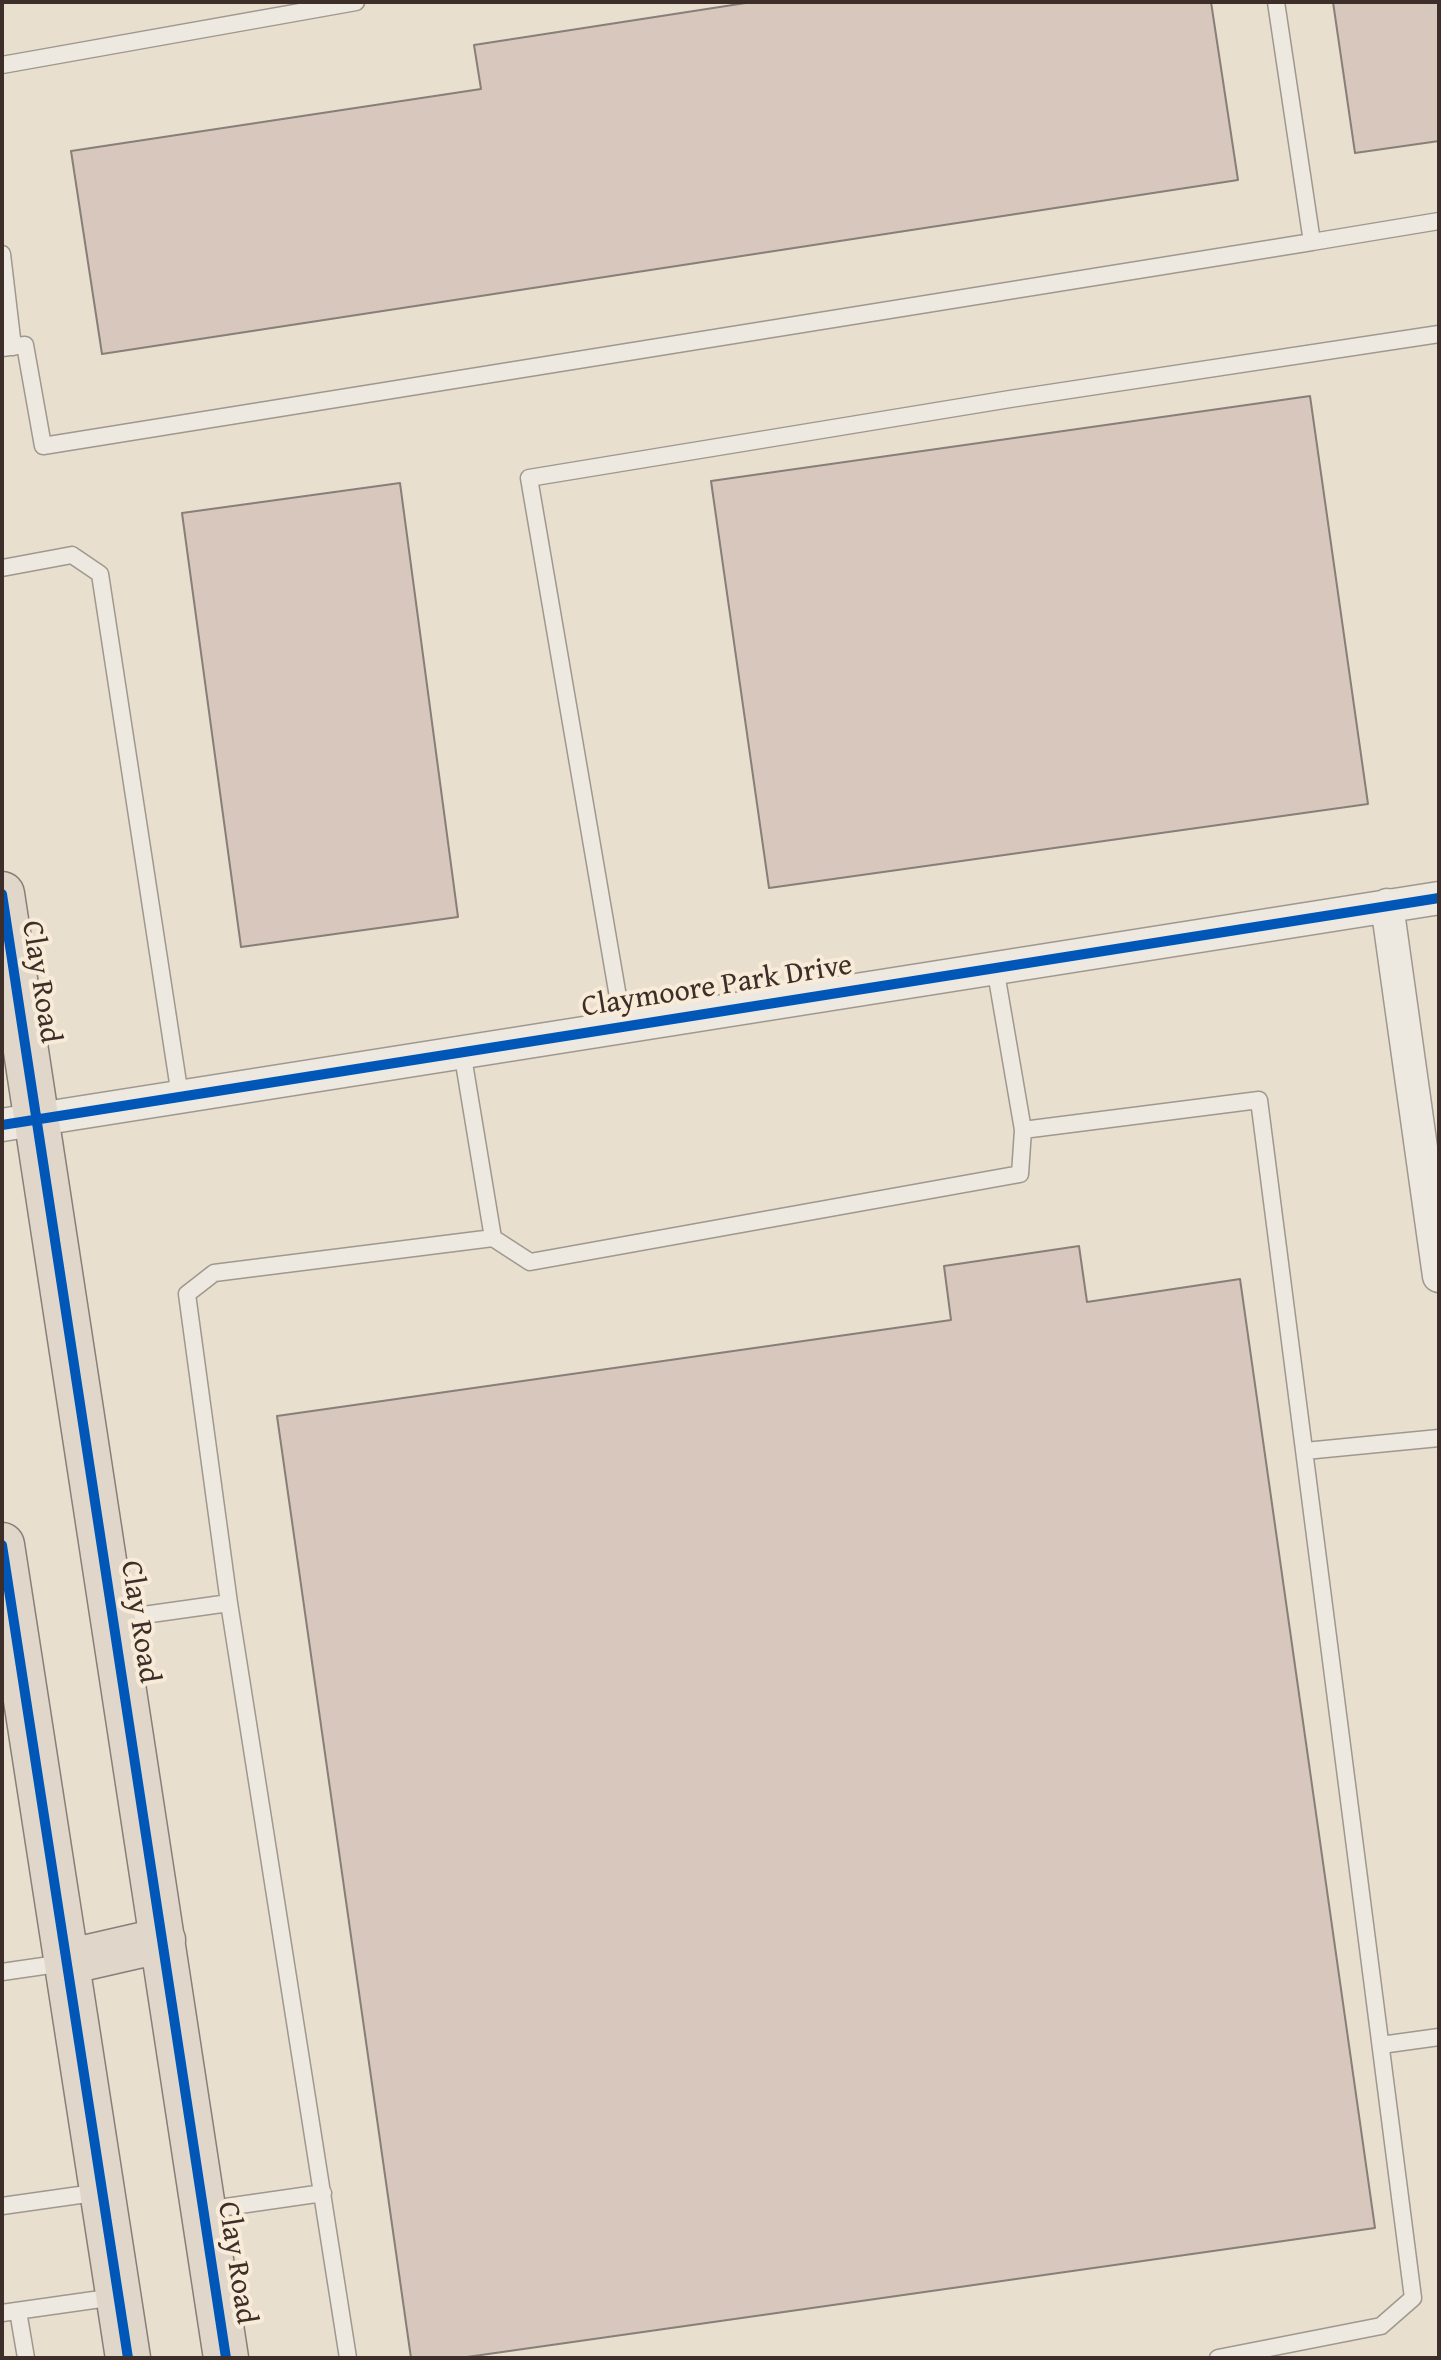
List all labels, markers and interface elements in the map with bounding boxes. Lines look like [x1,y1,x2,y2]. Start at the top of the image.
street label: Clay Road [13,918,67,1046]
street label: Claymoore Park Drive [579,948,855,1026]
street label: Clay Road [112,1558,166,1686]
street label: Clay Road [209,2199,263,2327]

